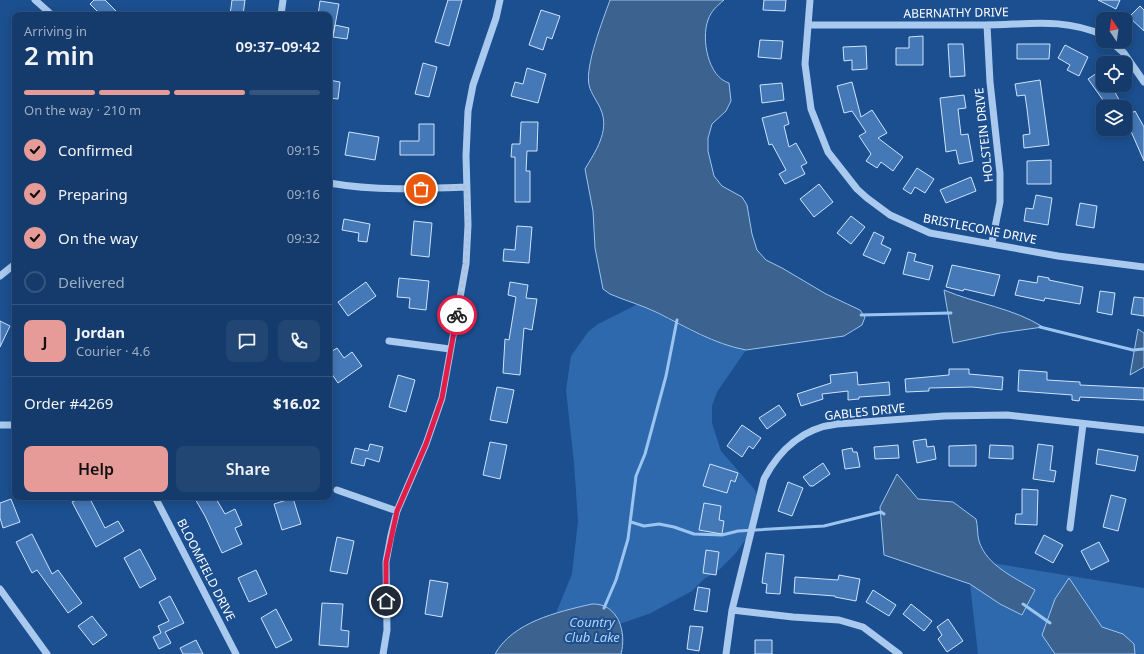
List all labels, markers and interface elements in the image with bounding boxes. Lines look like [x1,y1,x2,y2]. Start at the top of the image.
street label: ABERNATHY DRIVE [903,3,1009,22]
north arrow [1096,12,1132,48]
map controls [1096,12,1132,136]
text: Arriving in [24,22,87,40]
text: 09:37–09:42 [236,36,320,56]
text: 2 min [24,37,95,73]
button: locate [1096,56,1132,92]
street label: HOLSTEIN DRIVE [970,87,997,183]
button: layers [1096,100,1132,136]
text: On the way · 210 m [24,101,141,119]
icon: check [24,139,46,161]
text: Confirmed [58,140,133,160]
text: 09:15 [287,141,320,159]
pin [404,172,438,206]
icon: bag [410,178,432,200]
icon: check [24,183,46,205]
text: Preparing [58,184,128,204]
text: 09:16 [287,185,320,203]
street label: BRISTLECONE DRIVE [922,209,1038,248]
icon: check [24,227,46,249]
text: On the way [58,228,138,248]
text: 09:32 [287,229,320,247]
text: Delivered [58,272,125,292]
courier [437,295,477,335]
icon: bike [446,304,468,326]
button: chat [226,320,268,362]
button: phone [278,320,320,362]
text: Jordan [76,322,125,342]
text: J [43,331,47,351]
text: Courier · 4.6 [76,342,150,360]
text: Order #4269 [24,393,113,413]
text: $16.02 [273,393,320,413]
street label: GABLES DRIVE [824,399,906,424]
button: Help [24,446,168,492]
button: Share [176,446,320,492]
street label: BLOOMFIELD DRIVE [173,516,240,624]
pin [369,584,403,618]
icon: home [375,590,397,612]
water label: Country Club Lake [564,613,620,646]

